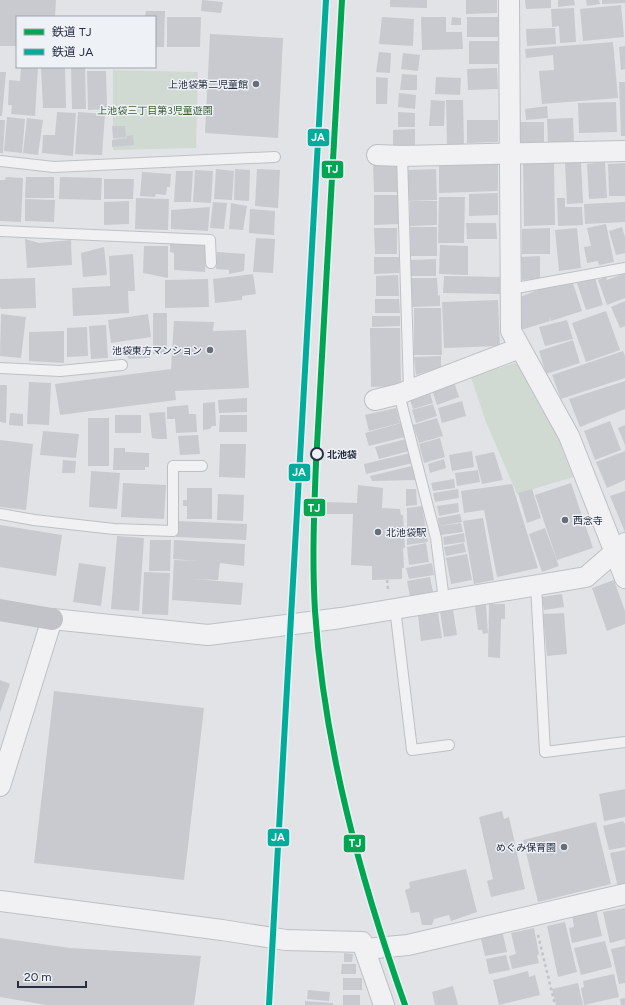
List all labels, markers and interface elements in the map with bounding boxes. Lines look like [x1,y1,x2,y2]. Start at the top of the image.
legend [16,16,156,68]
text: 鉄道 TJ [52,25,92,39]
text: 鉄道 JA [52,45,93,59]
place label: 上池袋第二児童館 [168,78,248,91]
marker: 上池袋第二児童館 [251,79,261,89]
park label: 上池袋三丁目第3児童遊園 [97,104,213,117]
line badge: JA [307,128,330,147]
text: JA [311,131,325,144]
line badge: TJ [321,160,344,179]
text: TJ [326,163,338,176]
place label: 池袋東方マンション [112,344,202,357]
marker: 池袋東方マンション [205,345,215,355]
marker: 北池袋 [310,447,324,461]
place label: 北池袋 [327,448,357,461]
line badge: JA [288,463,311,482]
text: JA [292,466,306,479]
line badge: TJ [303,498,326,517]
text: TJ [308,502,320,515]
place label: 西念寺 [573,514,603,527]
marker: 西念寺 [560,515,570,525]
place label: 北池袋駅 [386,526,427,539]
marker: 北池袋駅 [373,527,383,537]
line badge: JA [267,828,290,847]
text: JA [271,831,285,844]
line badge: TJ [343,834,366,853]
text: TJ [349,837,361,850]
place label: めぐみ保育園 [496,841,556,854]
marker: めぐみ保育園 [559,842,569,852]
scale bar [18,963,86,989]
text: 20 m [24,970,52,984]

